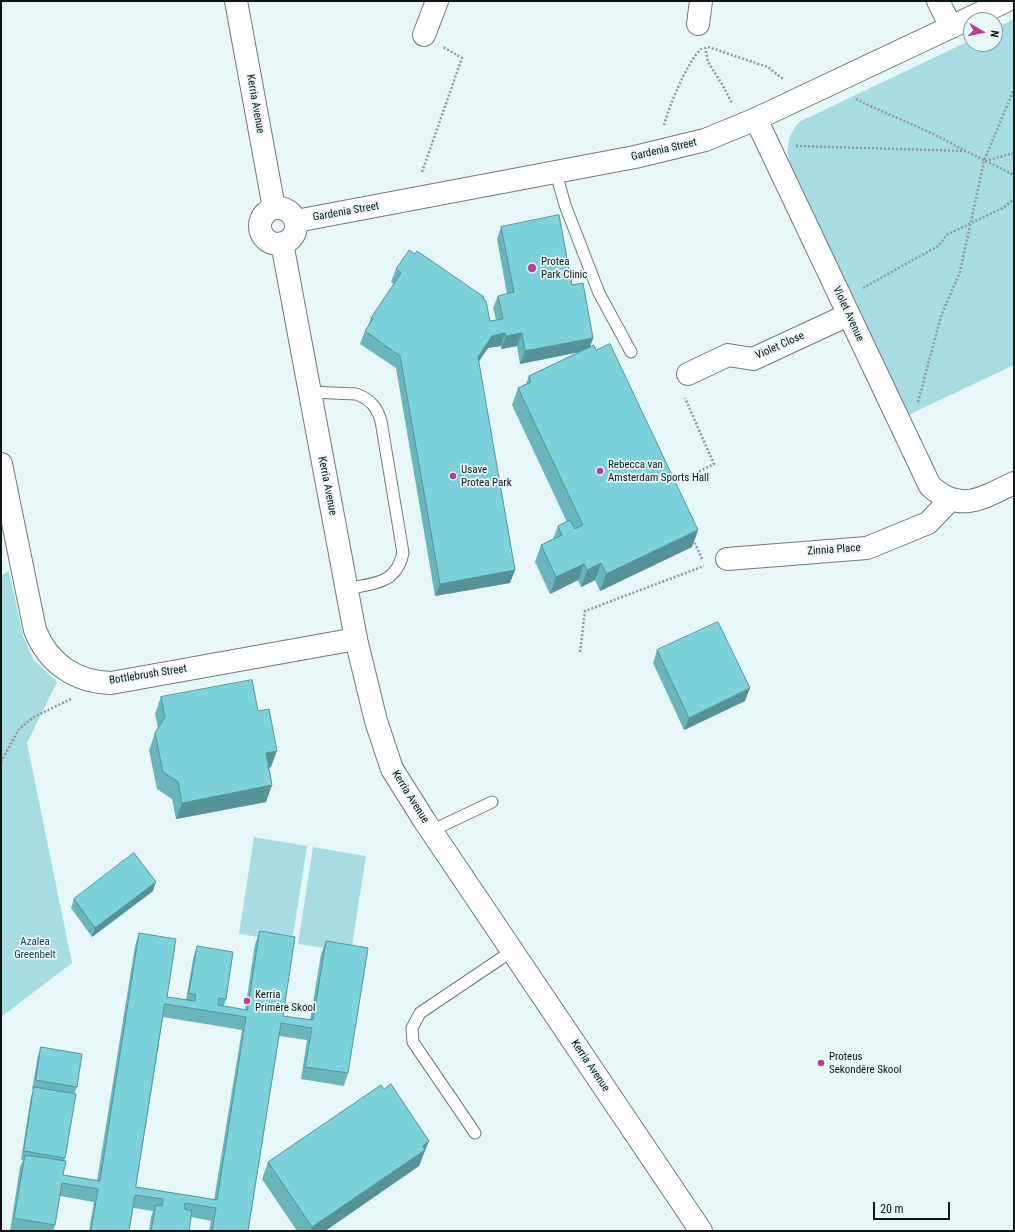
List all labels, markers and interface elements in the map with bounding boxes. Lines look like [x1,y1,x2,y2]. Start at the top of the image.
north arrow [963,12,1003,52]
text: N [987,29,1001,38]
street label: Kerria Avenue [243,73,267,135]
street label: Gardenia Street [630,136,698,164]
street label: Gardenia Street [312,200,380,224]
place label: Protea Park Clinic [541,255,587,281]
marker: Protea Park Clinic [526,262,538,274]
street label: Violet Avenue [829,284,867,344]
street label: Violet Close [754,329,806,363]
street label: Kerria Avenue [315,455,339,517]
place label: Rebecca van Amsterdam Sports Hall [608,458,709,484]
place label: Usave Protea Park [461,463,512,489]
marker: Rebecca van Amsterdam Sports Hall [595,466,605,476]
marker: Usave Protea Park [448,471,458,481]
street label: Zinnia Place [807,542,861,558]
street label: Bottlebrush Street [108,662,188,688]
street label: Kerria Avenue [389,768,431,826]
park label: Azalea Greenbelt [14,935,56,961]
place label: Kerria Primêre Skool [255,988,316,1014]
marker: Kerria Primêre Skool [242,996,252,1006]
street label: Kerria Avenue [568,1038,612,1094]
place label: Proteus Sekondêre Skool [829,1050,901,1076]
marker: Proteus Sekondêre Skool [816,1058,826,1068]
scale bar [875,1194,952,1220]
text: 20 m [880,1202,904,1216]

